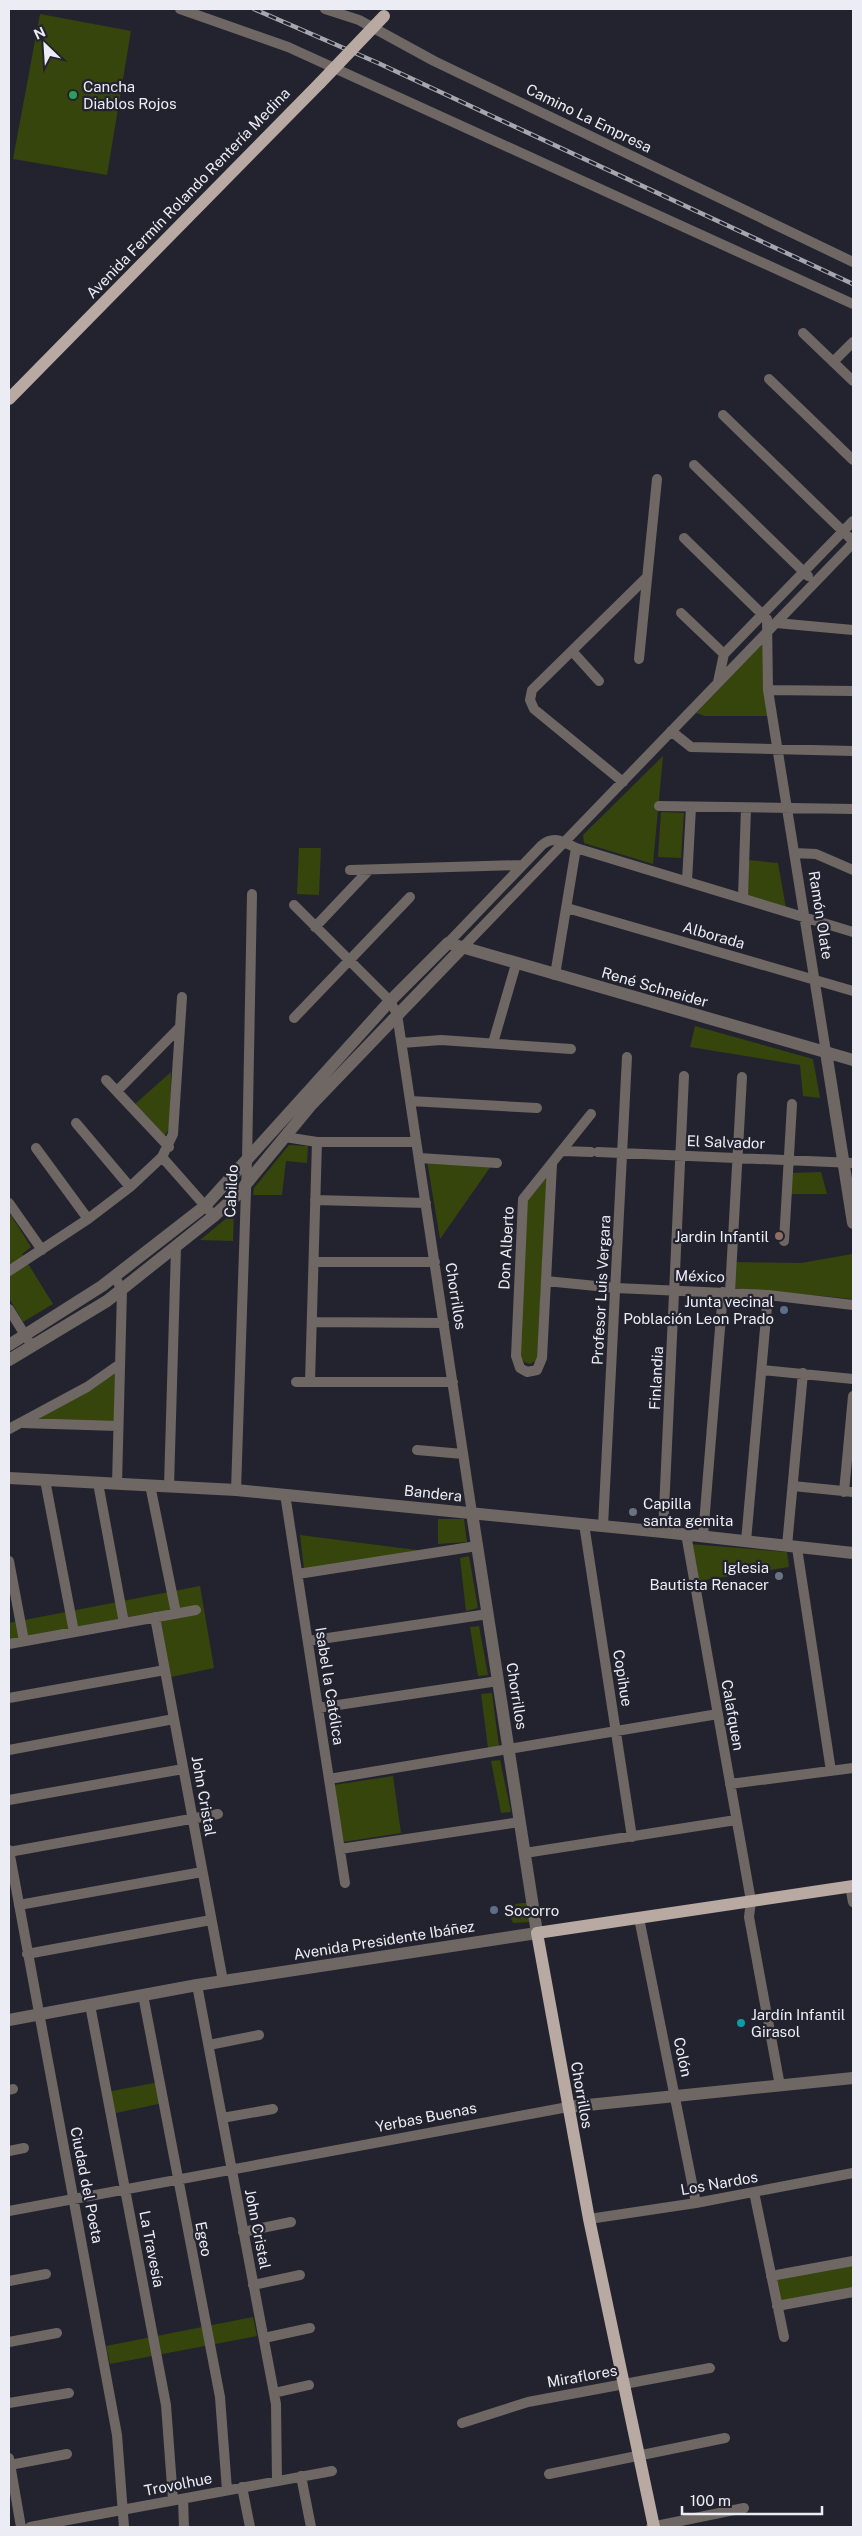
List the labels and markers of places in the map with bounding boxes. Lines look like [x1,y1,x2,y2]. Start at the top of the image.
place label: Cancha Diablos Rojos [83,78,176,112]
marker: Cancha Diablos Rojos [67,89,79,101]
place label: Jardin Infantil [675,1228,769,1245]
marker: Jardin Infantil [773,1230,785,1242]
place label: Junta vecinal Población Leon Prado [623,1293,774,1327]
marker: Junta vecinal Población Leon Prado [778,1304,790,1316]
place label: Capilla santa gemita [643,1495,733,1529]
marker: Capilla santa gemita [627,1506,639,1518]
place label: Iglesia Bautista Renacer [649,1559,769,1593]
marker: Iglesia Bautista Renacer [773,1570,785,1582]
place label: Socorro [504,1902,559,1919]
marker: Socorro [488,1904,500,1916]
place label: Jardín Infantil Girasol [751,2006,845,2040]
marker: Jardín Infantil Girasol [735,2017,747,2029]

